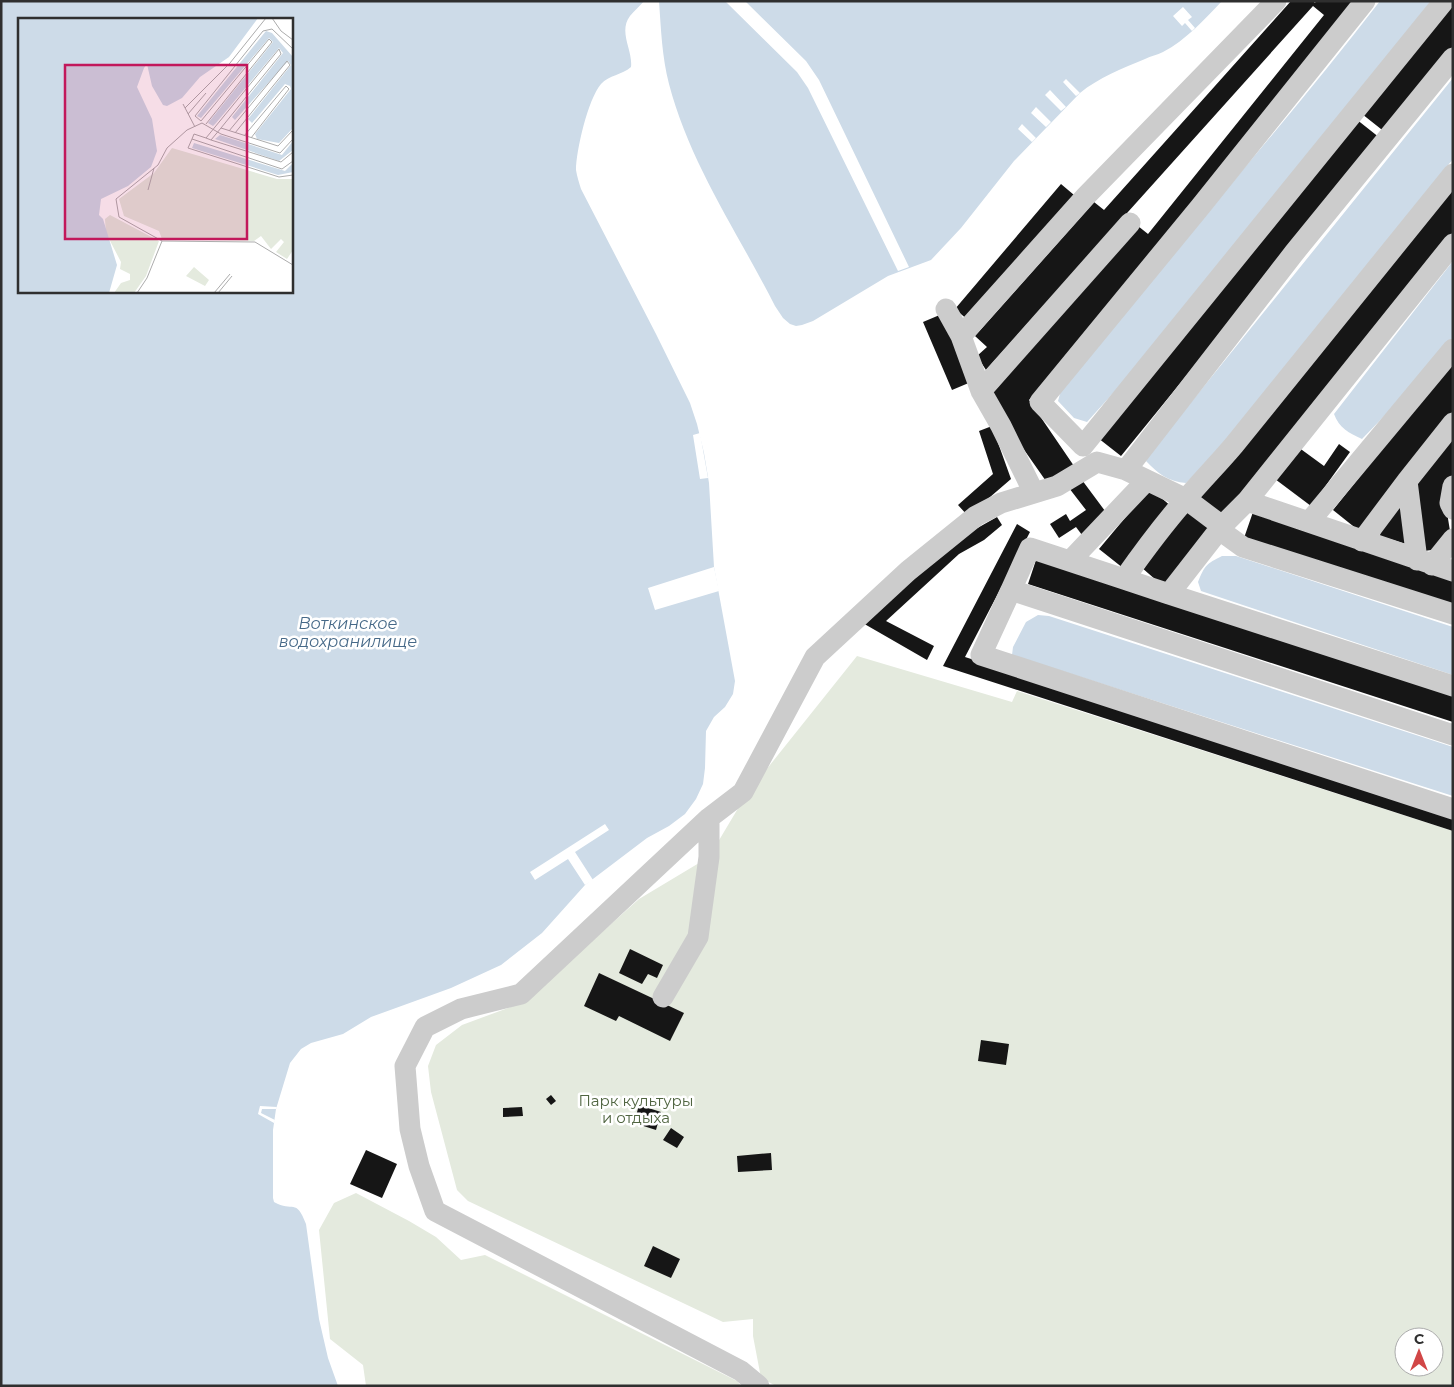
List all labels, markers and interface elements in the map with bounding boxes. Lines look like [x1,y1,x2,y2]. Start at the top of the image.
inset map [18,18,292,292]
water label: Воткинское водохранилище [279,614,417,651]
park label: Парк культуры и отдыха [578,1091,694,1127]
north arrow [1394,1327,1444,1377]
text: С [1414,1330,1424,1348]

